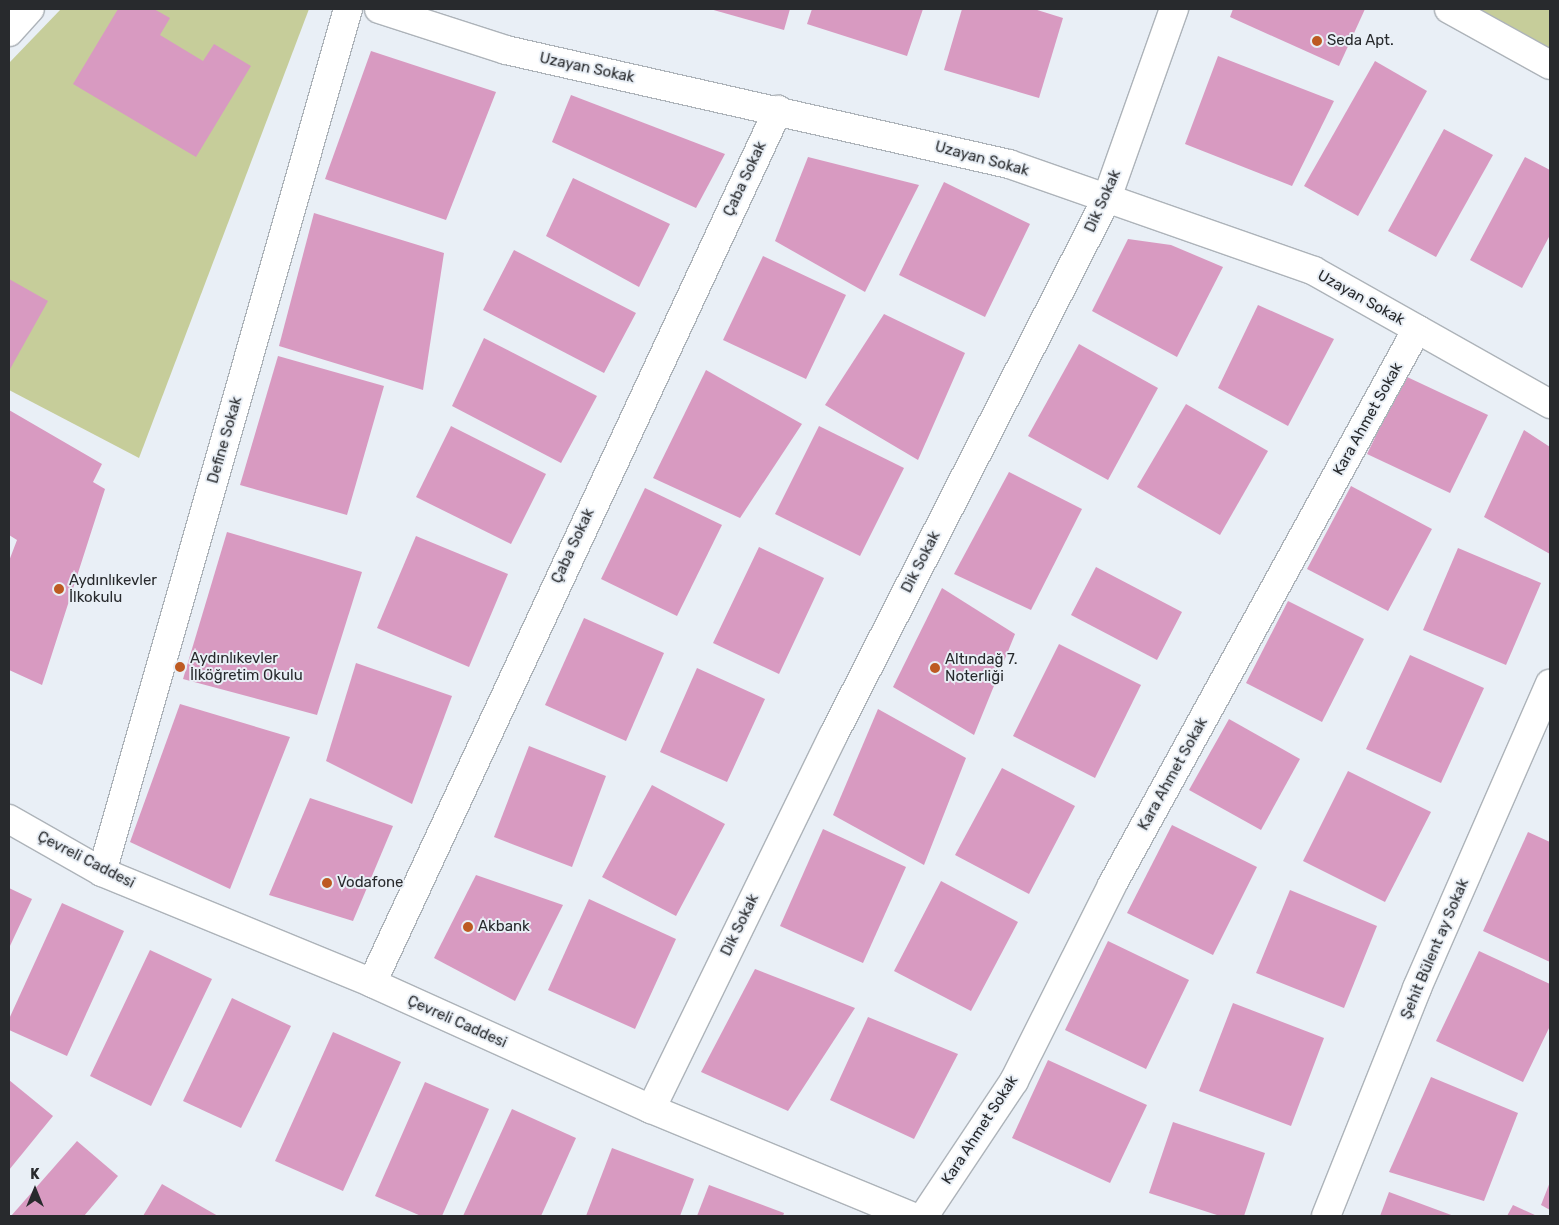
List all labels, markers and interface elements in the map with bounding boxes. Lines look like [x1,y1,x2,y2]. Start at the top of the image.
place label: Seda Apt. [1327,32,1394,50]
marker: Seda Apt. [1311,35,1323,47]
street label: Uzayan Sokak [538,49,636,87]
street label: Uzayan Sokak [933,138,1031,180]
street label: Çaba Sokak [720,139,770,219]
street label: Dik Sokak [1081,167,1125,235]
street label: Uzayan Sokak [1314,267,1408,329]
street label: Kara Ahmet Sokak [1329,359,1407,479]
street label: Define Sokak [204,394,246,486]
street label: Çaba Sokak [548,506,598,586]
street label: Dik Sokak [898,528,944,596]
place label: Aydınlıkevler İlkokulu [69,571,157,606]
marker: Aydınlıkevler İlkokulu [53,583,65,595]
place label: Aydınlıkevler İlköğretim Okulu [190,649,303,684]
place label: Altındağ 7. Noterliği [945,650,1018,685]
marker: Aydınlıkevler İlköğretim Okulu [174,661,186,673]
marker: Altındağ 7. Noterliği [929,662,941,674]
street label: Kara Ahmet Sokak [1134,714,1212,834]
street label: Çevreli Caddesi [34,828,138,892]
place label: Vodafone [337,874,404,892]
street label: Şehit Bülent ay Sokak [1397,876,1473,1022]
marker: Vodafone [321,877,333,889]
street label: Dik Sokak [717,891,763,959]
place label: Akbank [478,918,530,936]
marker: Akbank [462,921,474,933]
street label: Çevreli Caddesi [404,992,510,1052]
street label: Kara Ahmet Sokak [938,1072,1022,1188]
north arrow [10,1165,60,1215]
text: K [30,1166,40,1183]

